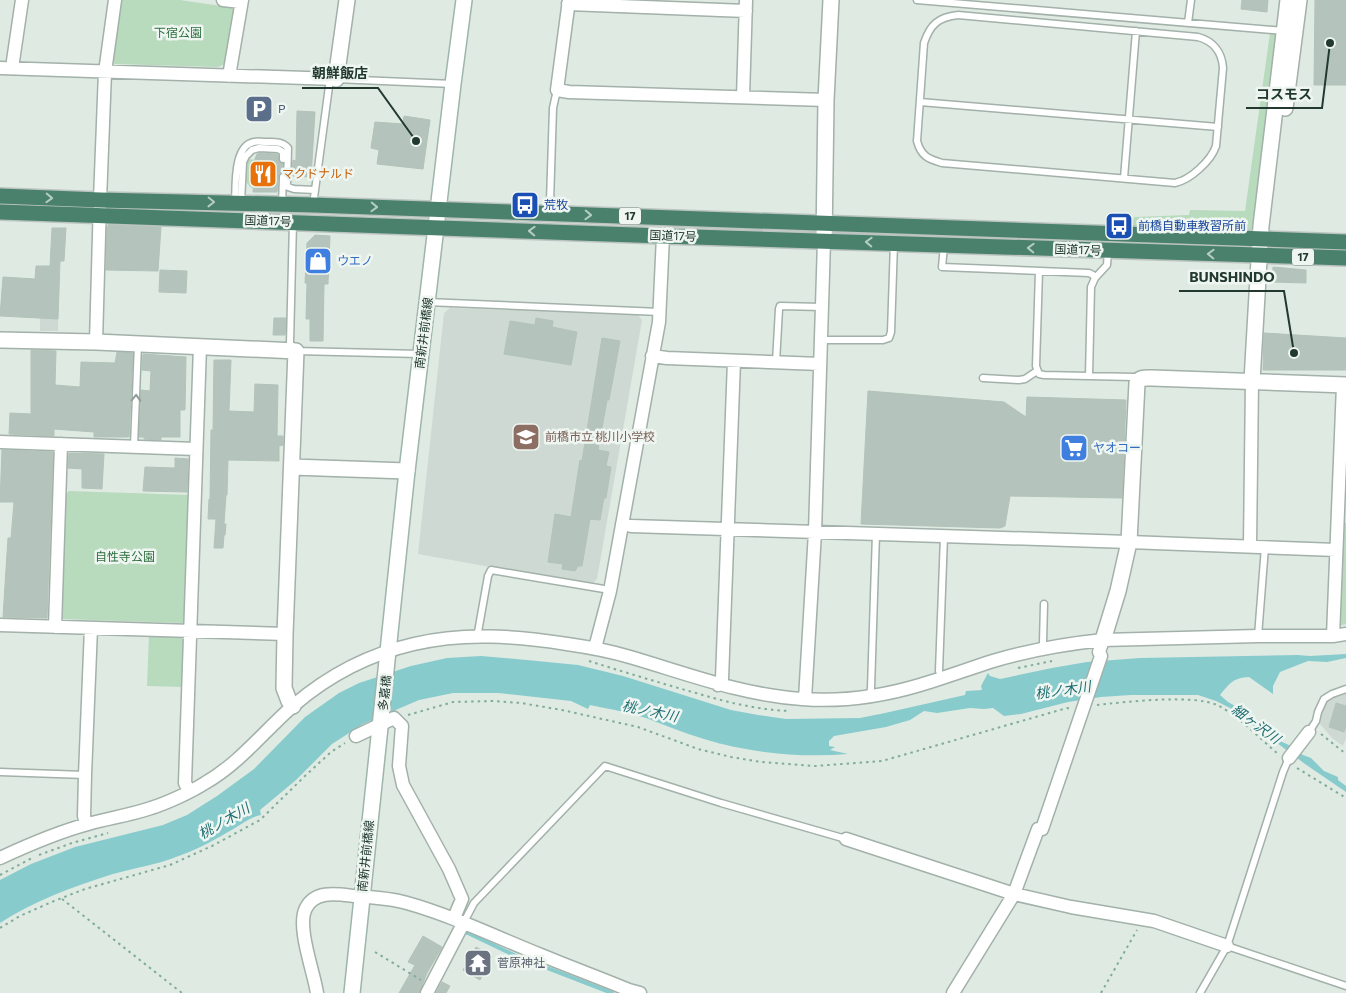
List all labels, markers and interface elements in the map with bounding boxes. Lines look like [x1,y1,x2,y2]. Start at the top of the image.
park label: 下宿公園 [154,25,202,39]
callout: 朝鮮飯店 [302,59,378,88]
text: 朝鮮飯店 [312,64,368,81]
callout: コスモス [1246,79,1322,108]
text: コスモス [1256,85,1312,102]
parking icon: P [244,94,274,124]
place label: P [278,101,286,115]
restaurant icon: マクドナルド [248,159,278,189]
place label: マクドナルド [282,166,354,180]
bus stop icon: 荒牧 [510,190,540,220]
one-way arrow [45,193,53,203]
one-way arrow [208,197,215,207]
place label: 荒牧 [544,197,568,211]
one-way arrow [370,202,378,212]
road number: 17 [619,208,641,225]
one-way arrow [585,209,593,220]
bus stop icon: 前橋自動車教習所前 [1104,211,1134,241]
street label: 国道17号 [244,212,292,228]
place label: 前橋自動車教習所前 [1138,218,1246,232]
one-way arrow [527,225,535,236]
street label: 国道17号 [649,227,697,243]
one-way arrow [865,237,872,247]
street label: 国道17号 [1054,241,1102,257]
one-way arrow [1027,243,1035,253]
shop icon: ウエノ [303,246,333,276]
road number: 17 [1292,248,1314,266]
one-way arrow [1207,249,1215,259]
place label: ウエノ [337,253,373,267]
callout: BUNSHINDO [1179,262,1284,291]
text: BUNSHINDO [1189,268,1275,285]
street label: 南新井前橋線 [412,296,434,369]
one-way arrow [130,393,141,401]
school or university icon: 前橋市立 桃川小学校 [511,422,541,452]
place label: 前橋市立 桃川小学校 [545,429,655,443]
supermarket icon: ヤオコー [1059,433,1089,463]
place label: ヤオコー [1093,440,1141,454]
park label: 自性寺公園 [95,549,155,563]
street label: 多嘉橋 [375,674,393,712]
water label: 桃ノ木川 [1034,677,1094,702]
water label: 桃ノ木川 [621,696,681,725]
water label: 細ヶ沢川 [1229,700,1286,748]
water label: 桃ノ木川 [195,798,254,842]
street label: 南新井前橋線 [354,819,376,892]
temple icon: 菅原神社 [463,948,493,978]
place label: 菅原神社 [497,955,545,969]

